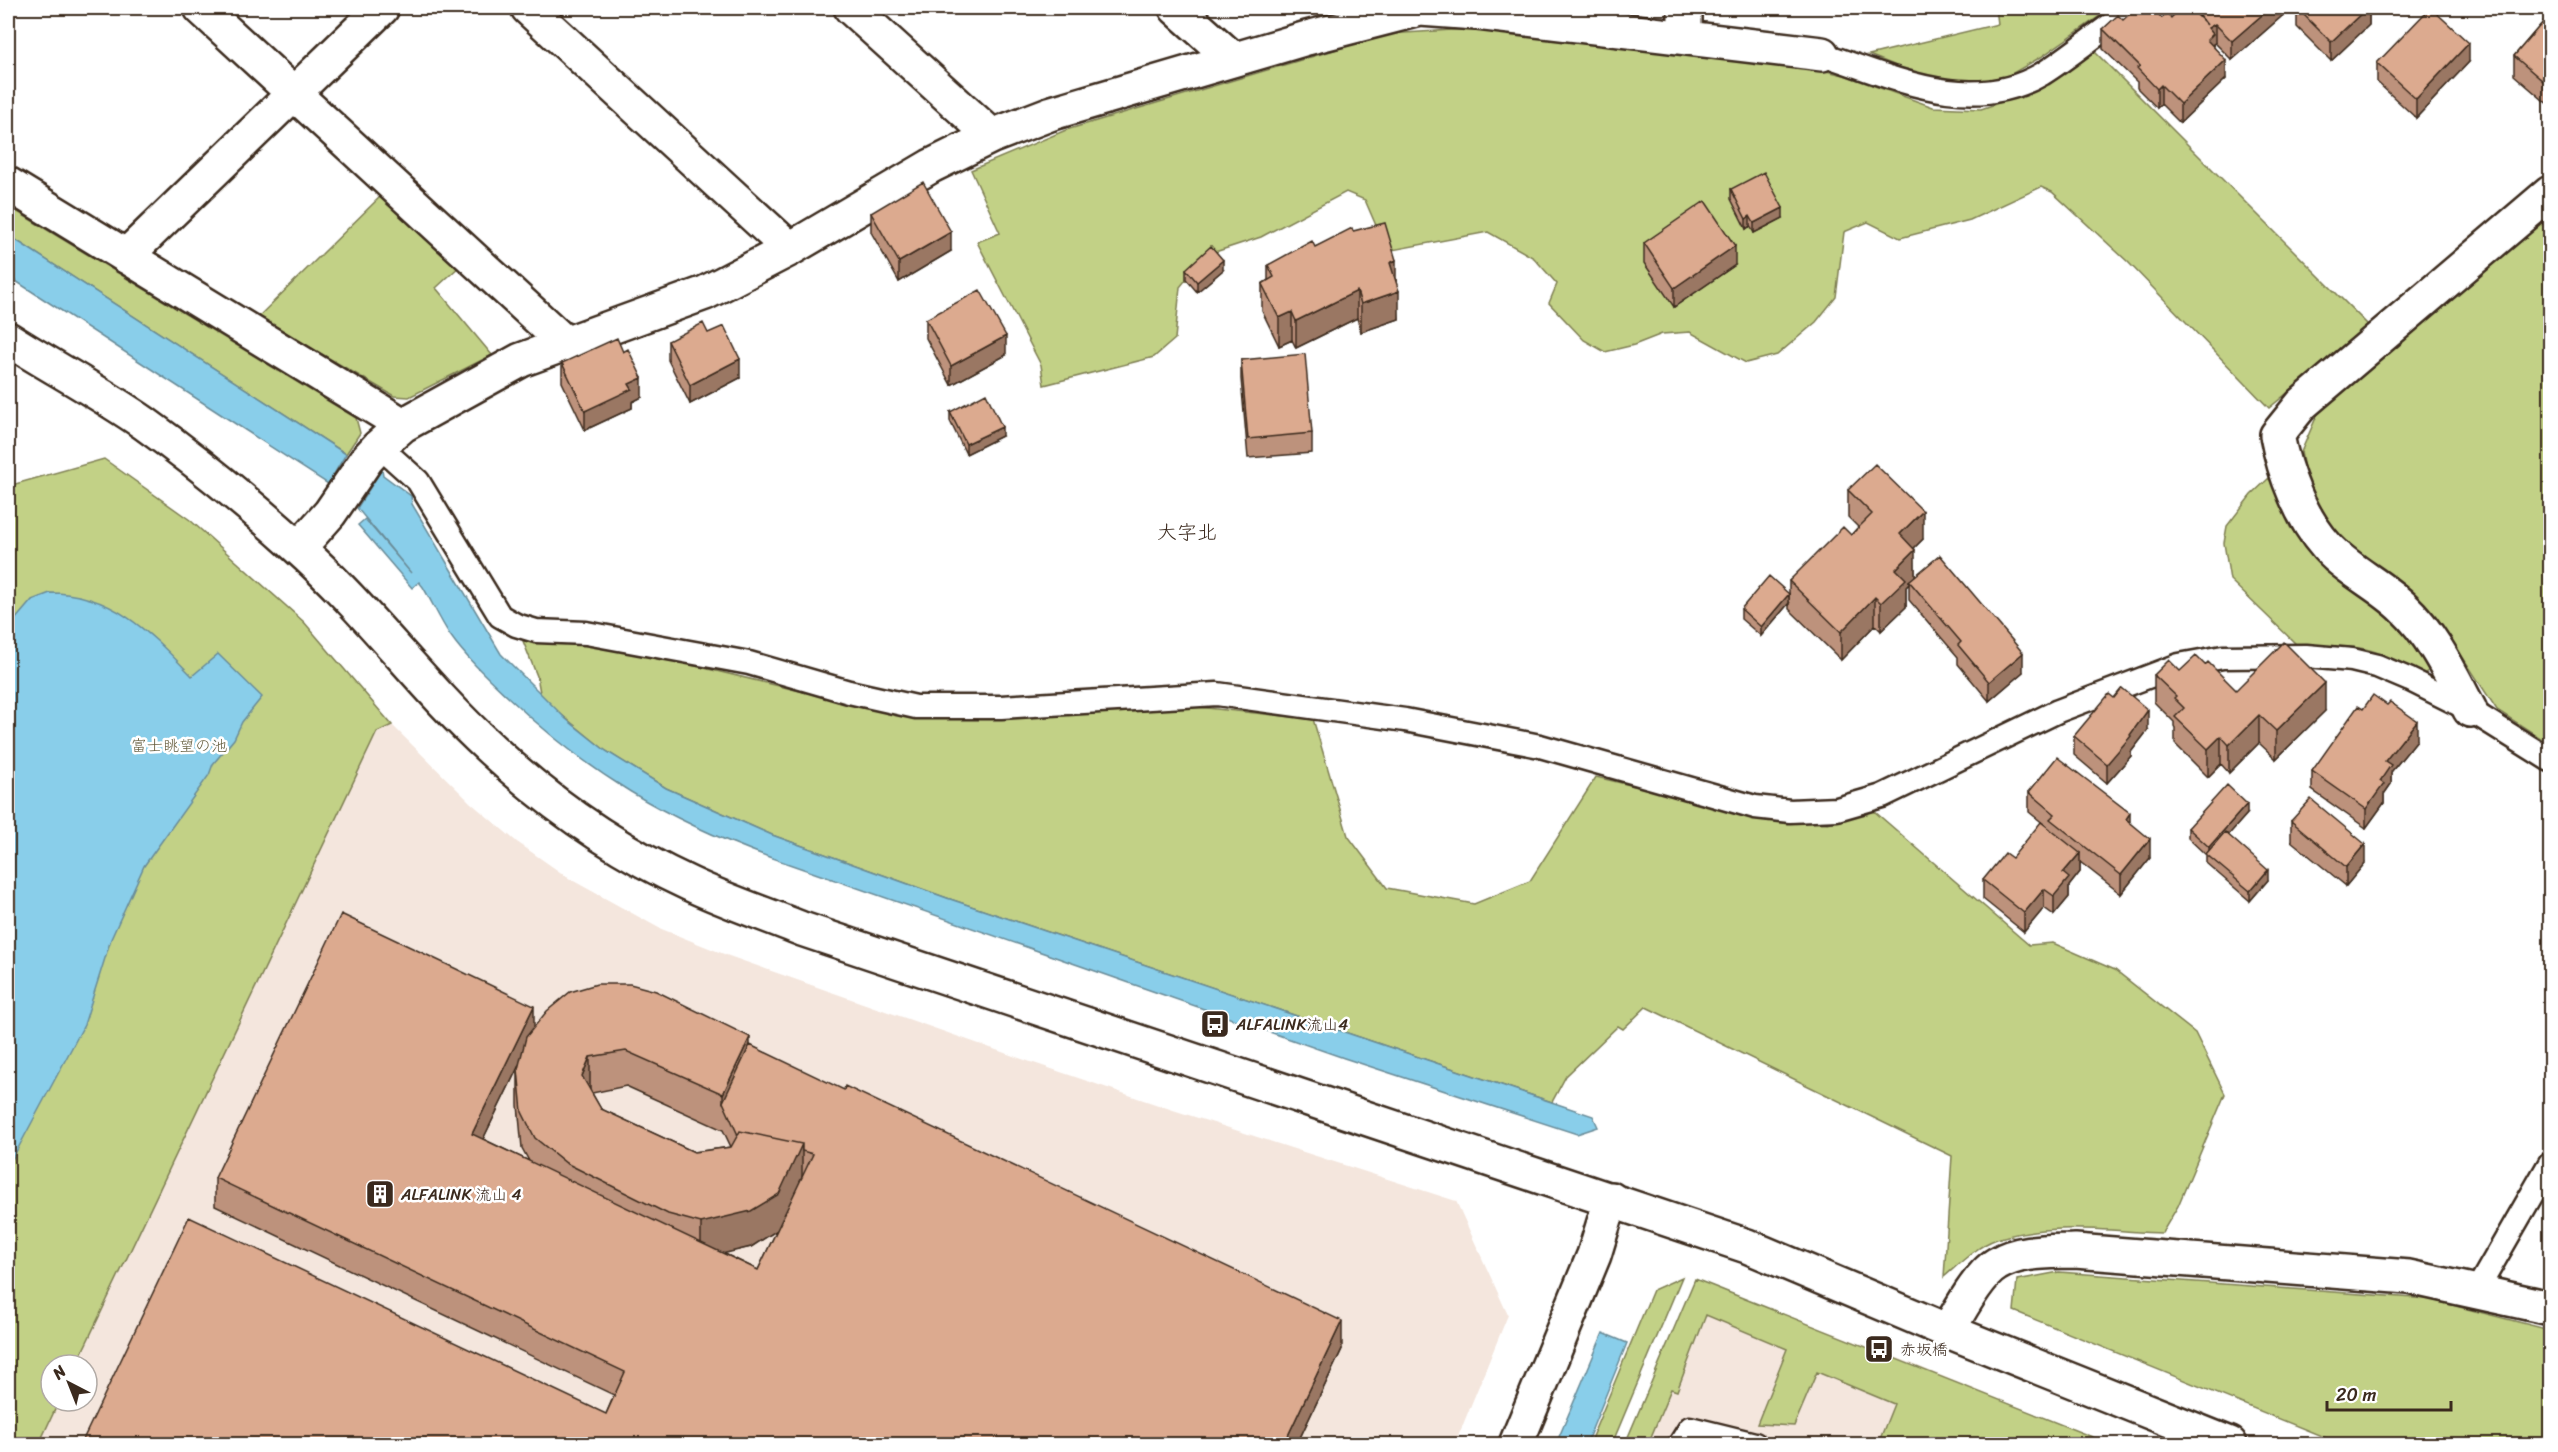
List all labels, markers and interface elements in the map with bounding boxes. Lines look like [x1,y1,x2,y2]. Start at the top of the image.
district label: 大字北 [1157,515,1217,550]
park label: 富士眺望の池 [131,731,227,760]
bus stop icon: ALFALINK流山4 [1199,1008,1231,1040]
place label: ALFALINK流山4 [1235,1010,1348,1039]
building icon: ALFALINK 流山 4 [364,1178,396,1210]
place label: ALFALINK 流山 4 [400,1180,521,1209]
bus stop icon: 赤坂橋 [1863,1333,1895,1365]
place label: 赤坂橋 [1900,1335,1948,1364]
north arrow [39,1353,99,1413]
text: N [45,1357,74,1387]
scale bar [2327,1374,2452,1412]
text: 20 m [2336,1379,2376,1411]

